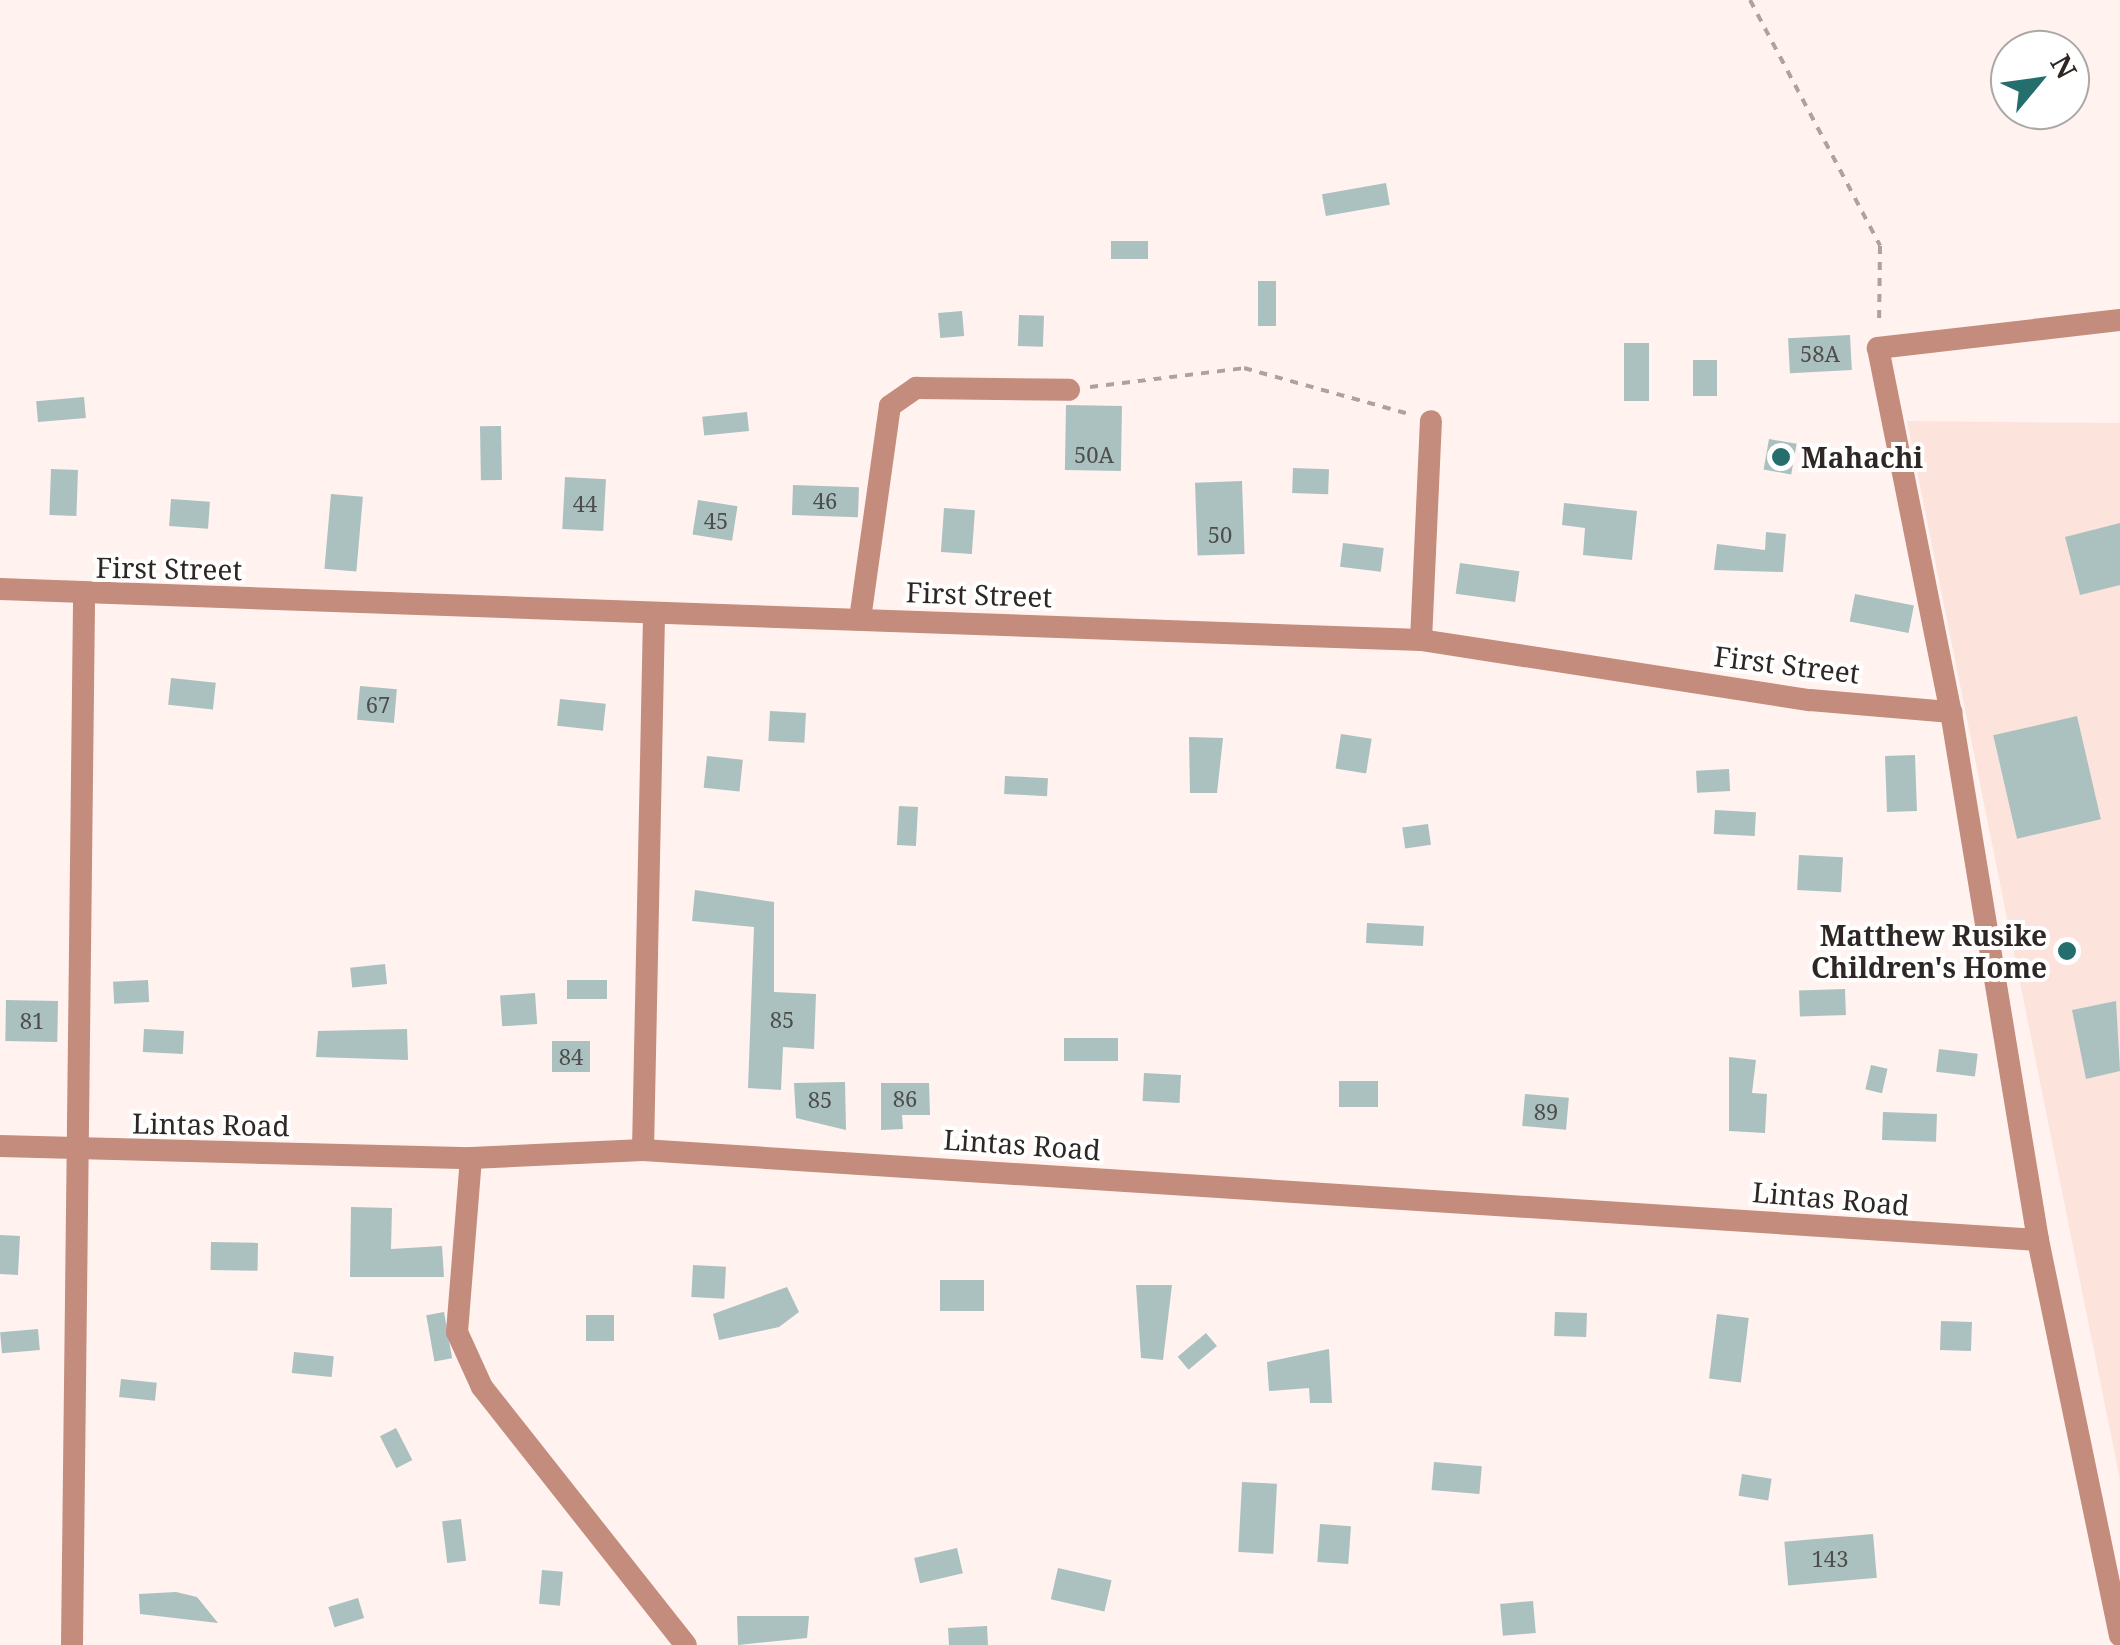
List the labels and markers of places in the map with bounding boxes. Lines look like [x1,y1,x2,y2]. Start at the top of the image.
place label: Mahachi [1801,440,1923,474]
marker: Mahachi [1770,446,1792,468]
place label: Matthew Rusike Children's Home [1811,918,2047,984]
marker: Matthew Rusike Children's Home [2056,940,2078,962]

